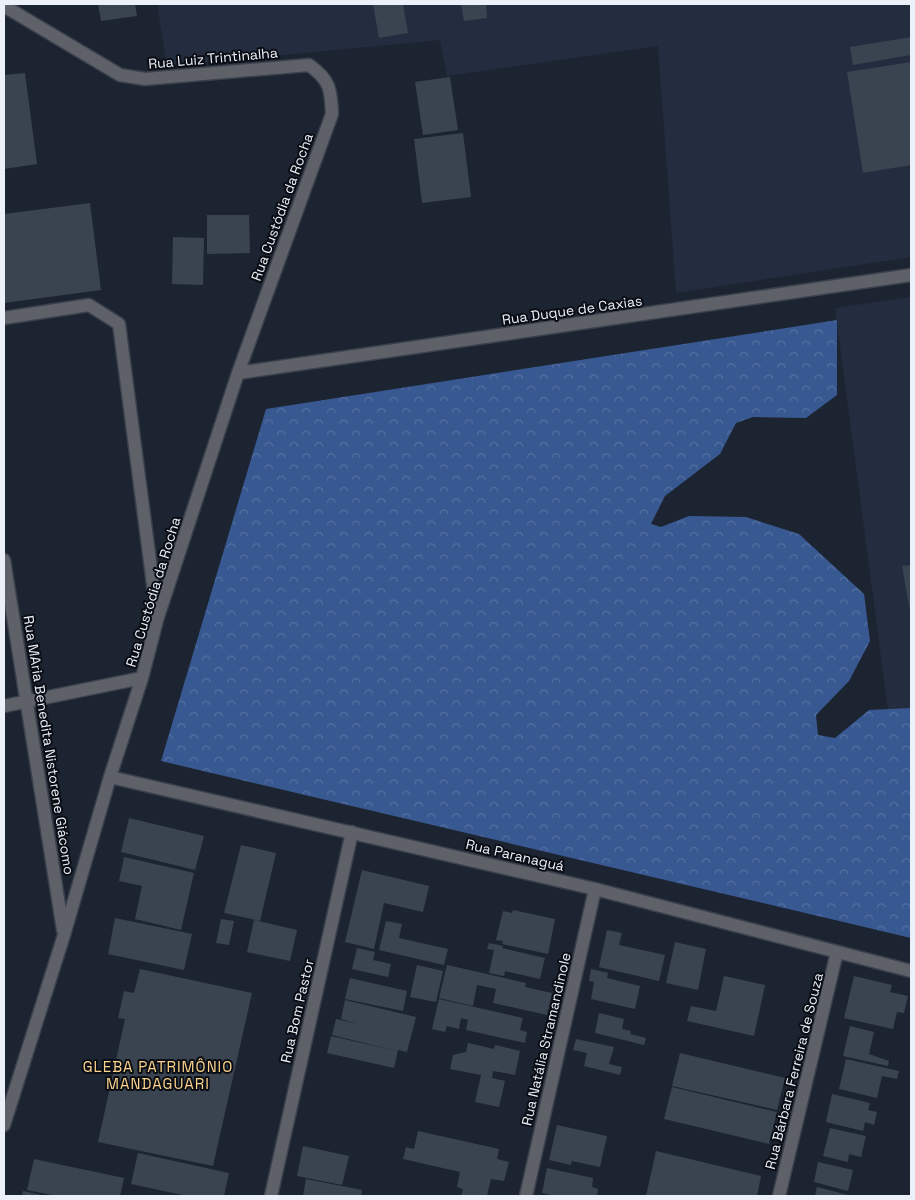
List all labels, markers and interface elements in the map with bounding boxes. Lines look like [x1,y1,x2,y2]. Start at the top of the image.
street label: Rua Luiz Trintinalha [147,43,279,73]
street label: Rua Custódia da Rocha [247,131,317,283]
street label: Rua Duque de Caxias [501,291,643,329]
street label: Rua Custódia da Rocha [122,515,184,669]
street label: Rua MAria Benedita Nistorene Giácomo [20,614,78,876]
street label: Rua Paranaguá [464,835,566,875]
street label: Rua Natália Stramandinole [517,951,575,1127]
street label: Rua Bom Pastor [276,957,318,1065]
street label: Rua Bárbara Ferreira de Souza [761,971,827,1171]
district label: GLEBA PATRIMÔNIO MANDAGUARI [83,1057,233,1093]

